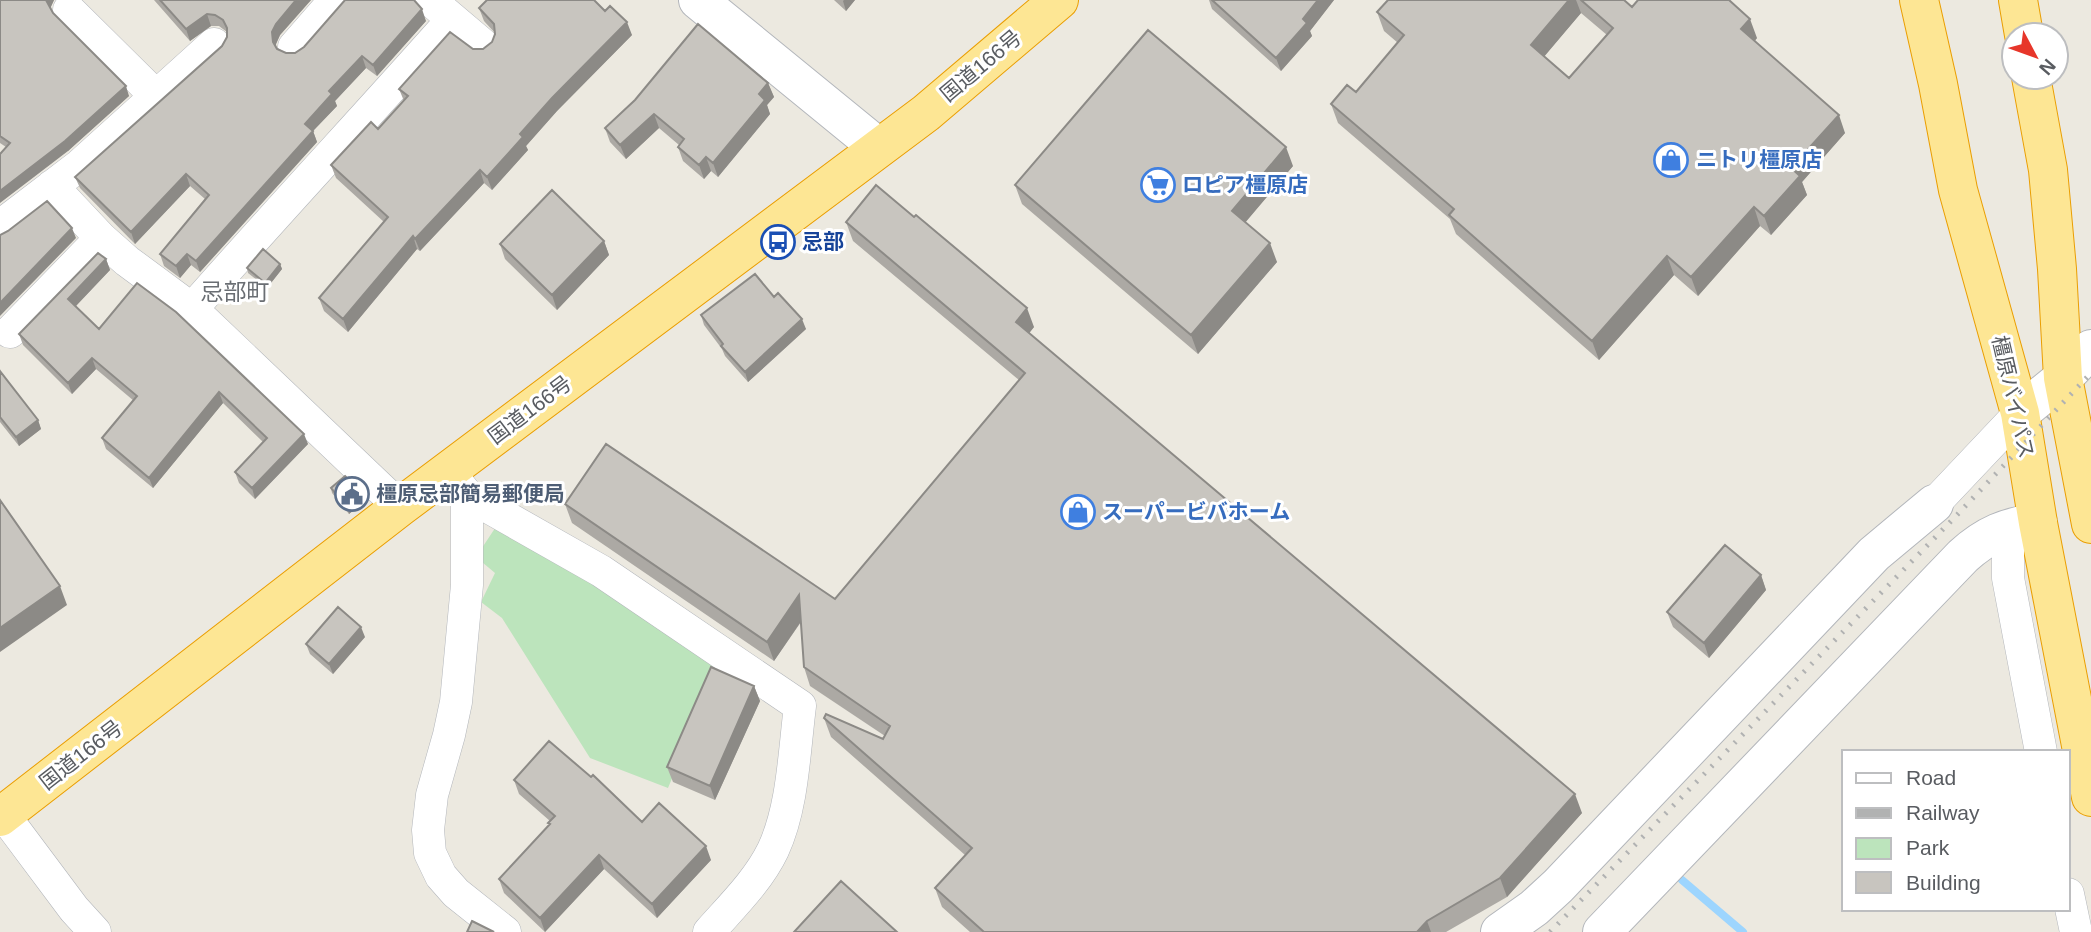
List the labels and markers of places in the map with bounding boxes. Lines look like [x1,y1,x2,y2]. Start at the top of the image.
shop icon: ニトリ橿原店 [1652,141,1690,179]
place label: ニトリ橿原店 [1696,148,1822,171]
supermarket icon: ロピア橿原店 [1139,166,1177,204]
place label: ロピア橿原店 [1182,173,1308,196]
bus stop icon: 忌部 [759,223,797,261]
place label: 忌部 [802,230,844,253]
public building icon: 橿原忌部簡易郵便局 [333,475,371,513]
place label: 橿原忌部簡易郵便局 [376,482,565,505]
shop icon: スーパービバホーム [1059,493,1097,531]
place label: スーパービバホーム [1102,500,1290,523]

